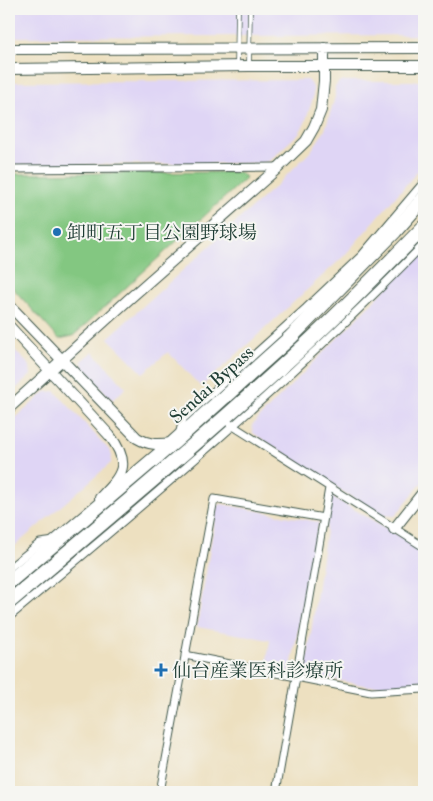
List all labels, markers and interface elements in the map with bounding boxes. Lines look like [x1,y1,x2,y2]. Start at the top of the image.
place label: 卸町五丁目公園野球場 [67,221,257,245]
marker: 卸町五丁目公園野球場 [51,226,63,238]
street label: Sendai Bypass [164,340,260,430]
place label: 仙台産業医科診療所 [172,659,343,683]
marker: 仙台産業医科診療所 [154,663,168,677]

